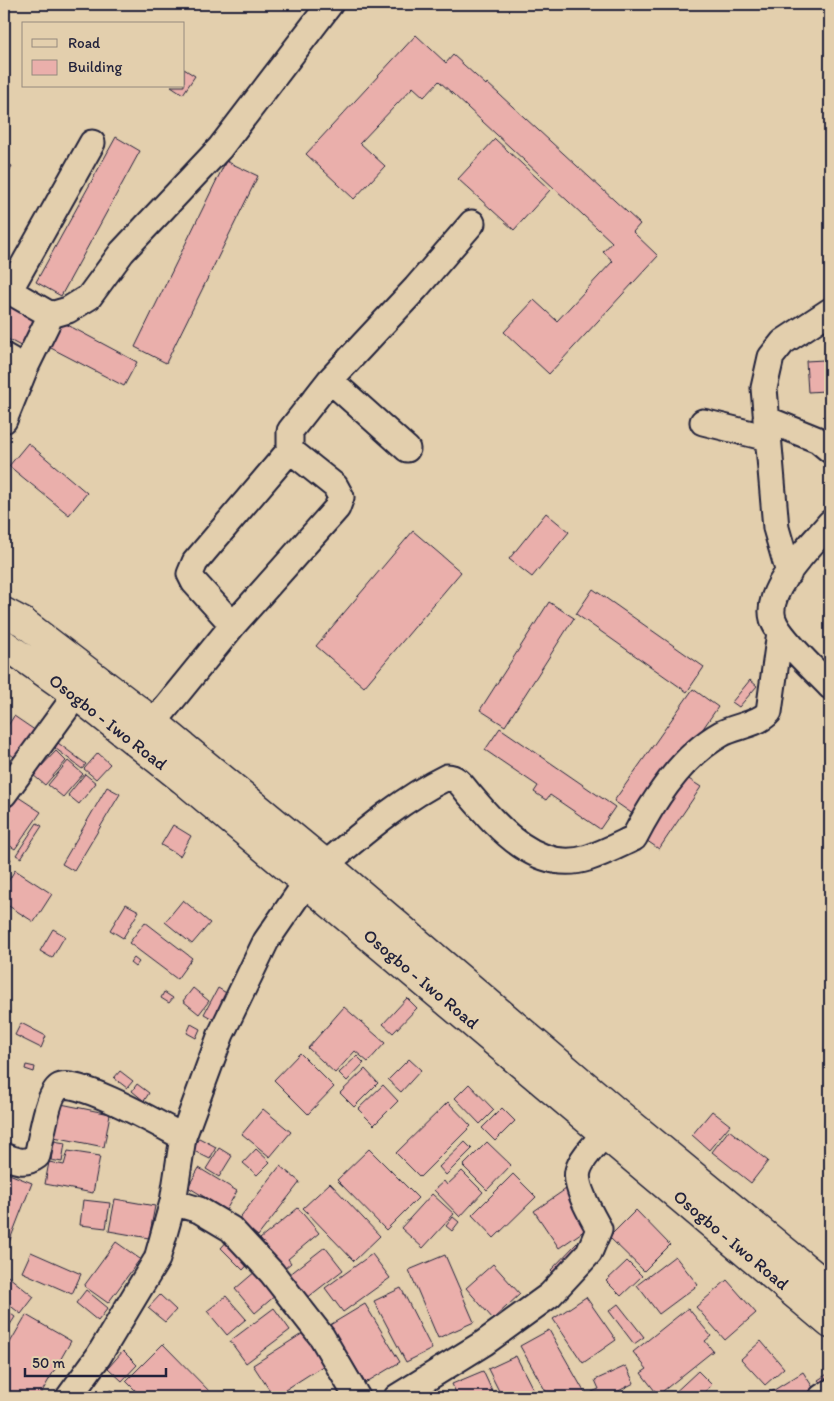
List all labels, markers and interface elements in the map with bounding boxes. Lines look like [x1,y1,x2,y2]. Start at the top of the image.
legend [22,22,185,88]
text: Road [68,34,101,52]
text: Building [68,58,122,76]
street label: Osogbo - Iwo Road [45,669,172,775]
street label: Osogbo - Iwo Road [359,924,483,1034]
street label: Osogbo - Iwo Road [669,1185,793,1295]
scale bar [25,1346,166,1378]
text: 50 m [32,1354,65,1372]

